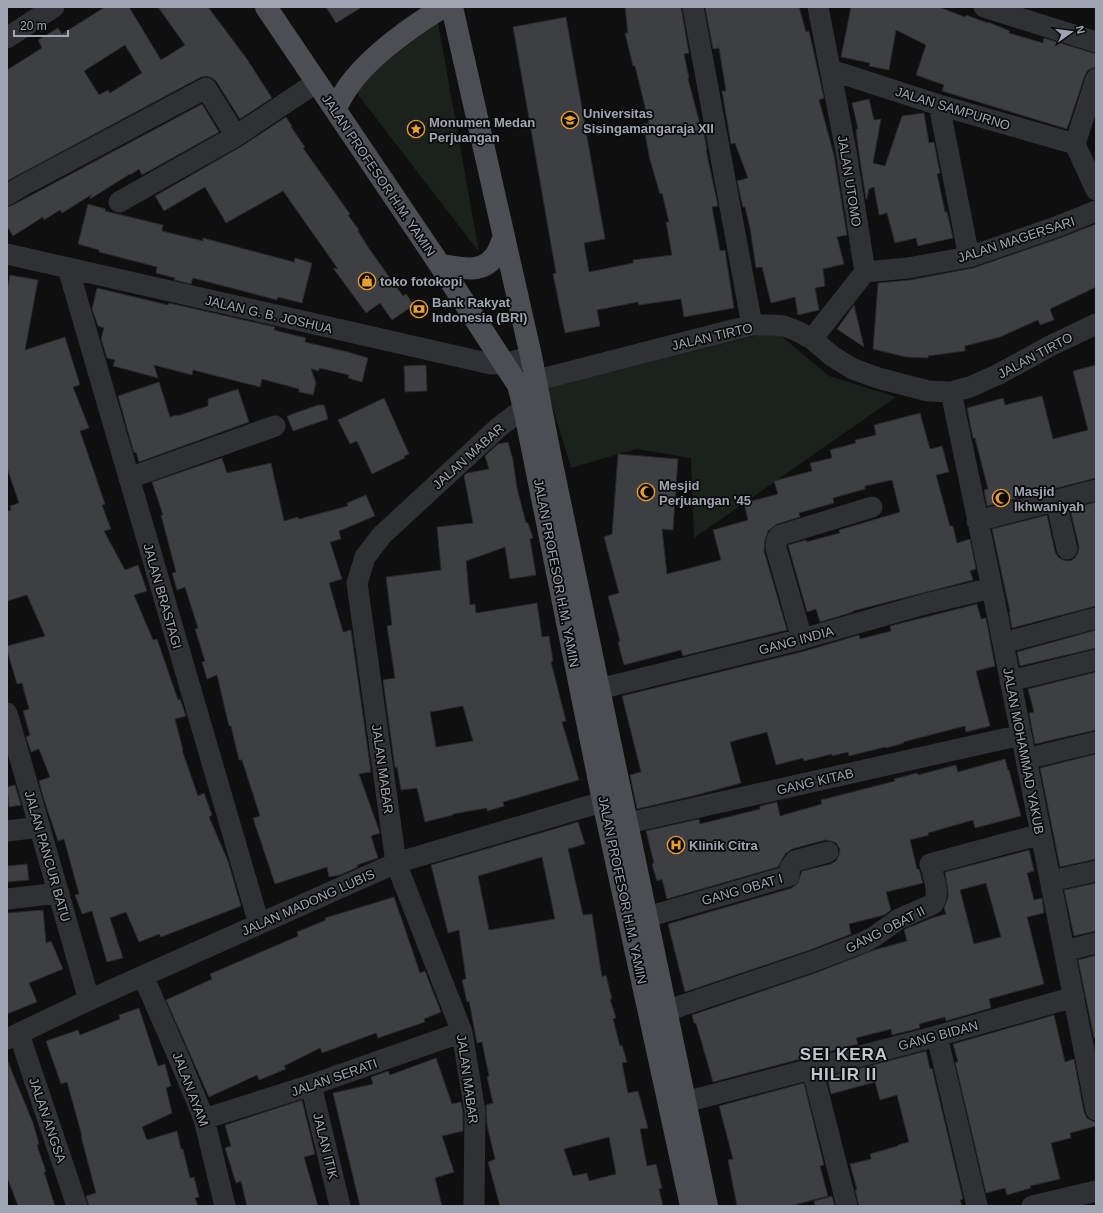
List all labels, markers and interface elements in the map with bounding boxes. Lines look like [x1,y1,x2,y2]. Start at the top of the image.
scale bar [14,12,68,38]
north arrow [1051,12,1091,52]
text: 20 m [20,19,47,33]
text: N [1074,24,1087,35]
street label: JALAN SAMPURNO [894,84,1012,133]
street label: JALAN PROFESOR H.M. YAMIN [319,92,438,259]
place label: Universitas Sisingamangaraja XII [583,106,714,136]
school or university icon: Universitas Sisingamangaraja XII [560,110,580,130]
place label: Monumen Medan Perjuangan [429,115,535,145]
place icon: Monumen Medan Perjuangan [406,119,426,139]
street label: JALAN UTOMO [835,134,864,228]
street label: JALAN MAGERSARI [956,213,1077,265]
shop icon: toko fotokopi [357,271,377,291]
place label: toko fotokopi [380,274,462,289]
street label: JALAN G. B. JOSHUA [204,293,334,336]
place label: Bank Rakyat Indonesia (BRI) [432,295,527,325]
bank icon: Bank Rakyat Indonesia (BRI) [409,299,429,319]
street label: JALAN TIRTO [670,320,754,353]
street label: JALAN TIRTO [995,329,1075,381]
street label: JALAN MABAR [430,421,507,492]
street label: JALAN PROFESOR H.M. YAMIN [531,478,582,669]
place label: Mesjid Perjuangan '45 [659,478,751,508]
mosque icon: Mesjid Perjuangan '45 [636,482,656,502]
place label: Masjid Ikhwaniyah [1014,484,1084,514]
mosque icon: Masjid Ikhwaniyah [991,488,1011,508]
street label: JALAN BRASTAGI [140,542,185,651]
street label: GANG INDIA [757,623,835,658]
street label: JALAN MOHAMMAD YAKUB [1000,667,1047,836]
street label: JALAN MABAR [369,723,396,815]
street label: GANG KITAB [775,765,855,798]
street label: JALAN PANCUR BATU [22,789,73,923]
street label: JALAN PROFESOR H.M. YAMIN [595,795,650,985]
hospital icon: Klinik Citra [666,835,686,855]
place label: Klinik Citra [689,838,758,853]
street label: JALAN MADONG LUBIS [239,866,377,939]
street label: GANG OBAT I [700,871,784,908]
street label: GANG OBAT II [843,903,927,956]
street label: GANG BIDAN [897,1018,979,1053]
street label: JALAN MABAR [454,1033,481,1125]
district label: SEI KERA HILIR II [800,1045,888,1084]
street label: JALAN AYAM [170,1050,212,1128]
street label: JALAN SERATI [289,1056,379,1099]
street label: JALAN ANGSA [26,1076,69,1165]
street label: JALAN ITIK [310,1111,341,1181]

